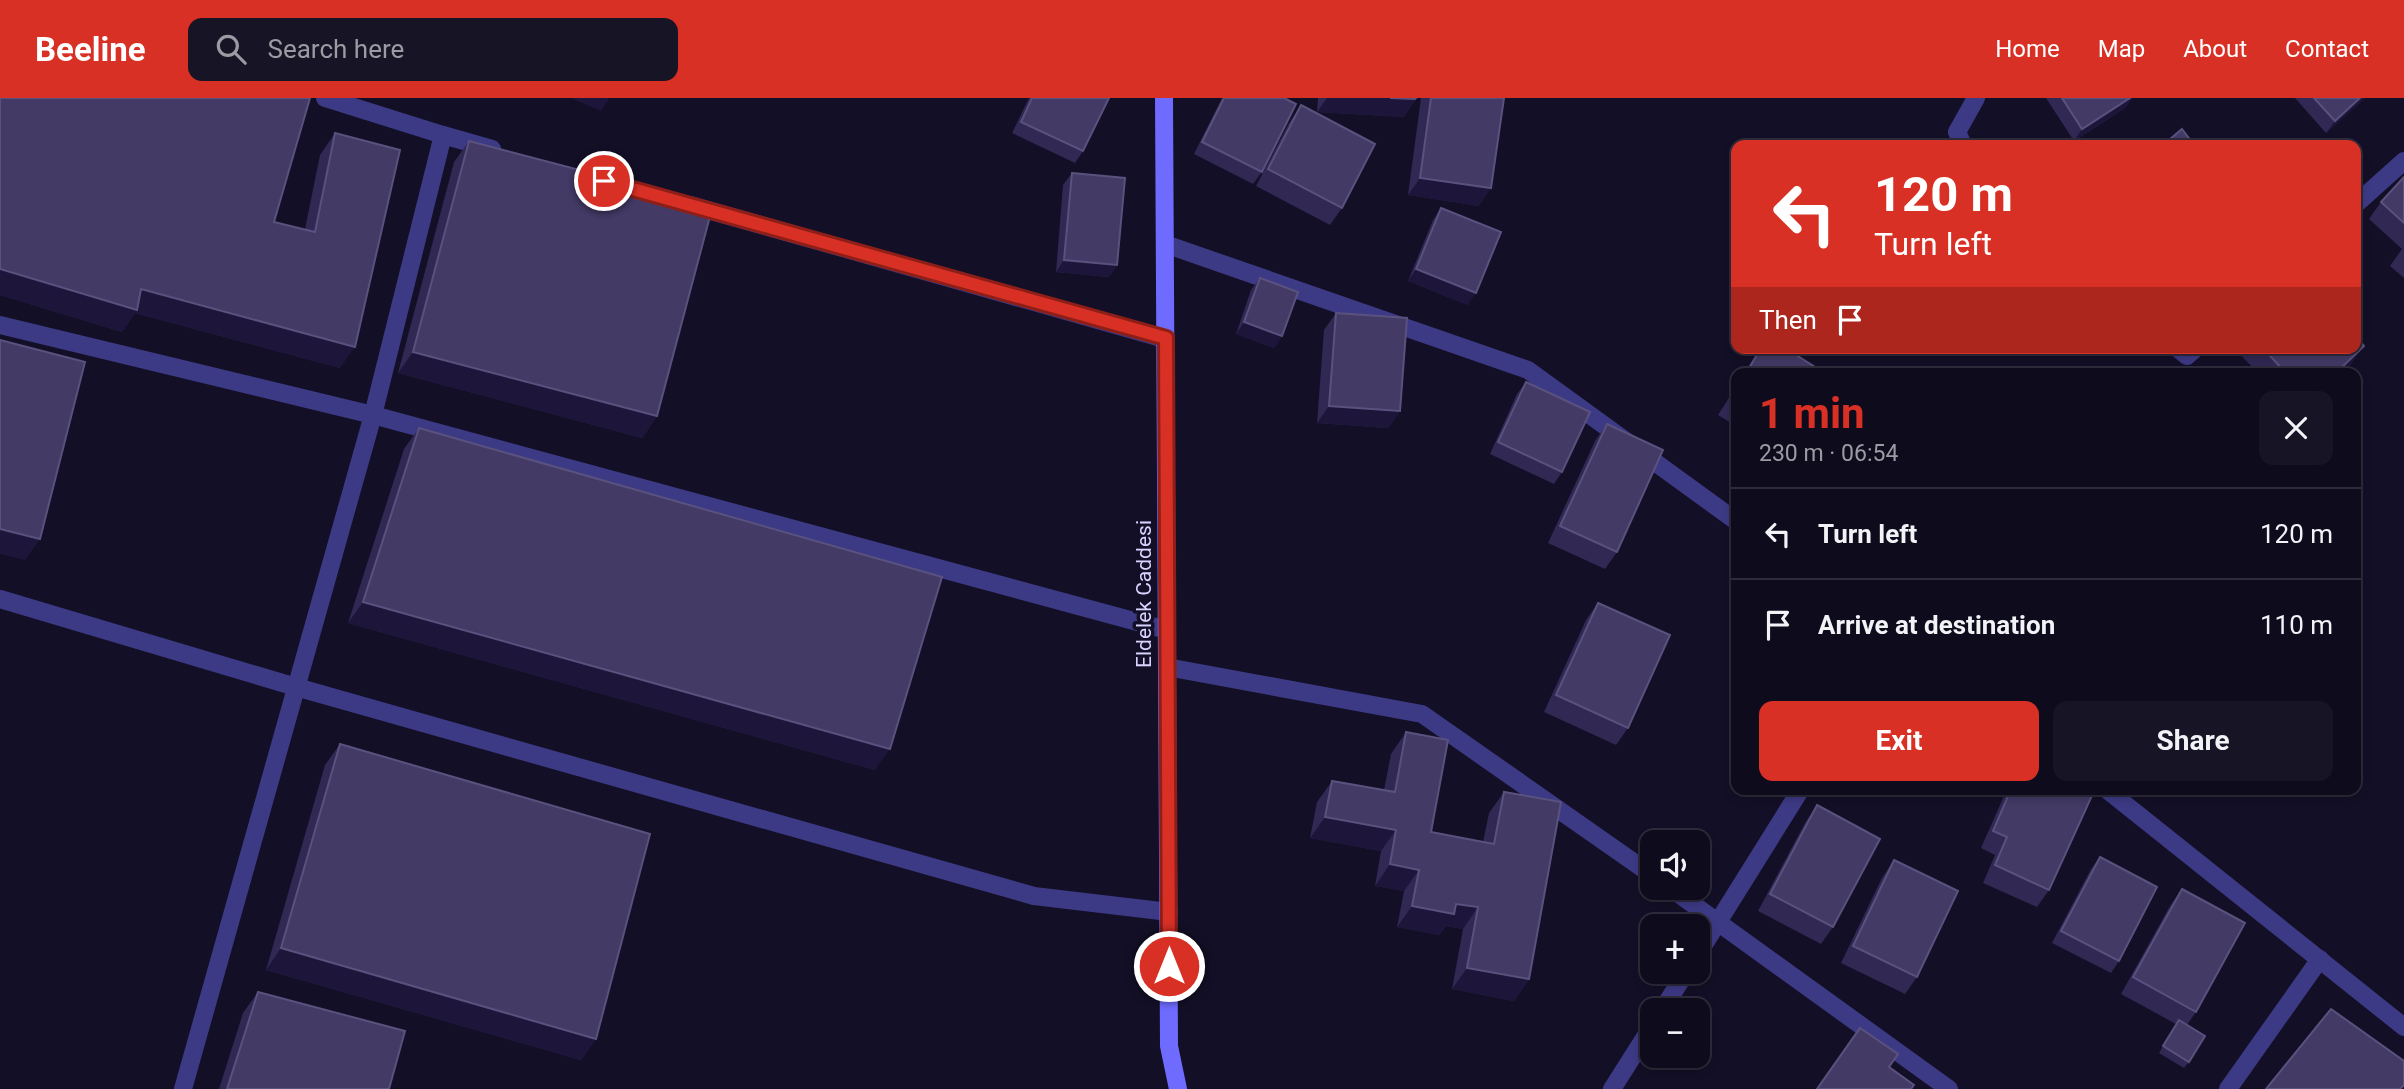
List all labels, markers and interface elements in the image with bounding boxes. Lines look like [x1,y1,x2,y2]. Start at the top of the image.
search box [188,18,678,81]
text: Beeline [35,30,146,69]
icon: search [212,30,250,68]
text: Search here [268,34,404,64]
text: Home [1995,35,2060,63]
text: Map [2098,35,2145,63]
text: About [2183,35,2247,63]
text: Contact [2285,35,2369,63]
pin [574,151,634,211]
icon: arrive [585,162,623,200]
text: 120 m [1874,166,2013,223]
icon: left [1759,168,1850,259]
text: Turn left [1874,225,1992,263]
icon: arrive [1831,301,1869,339]
text: Then [1759,305,1817,335]
text: 1 min [1759,389,1865,438]
button: close [2259,391,2333,465]
text: 230 m · 06:54 [1759,440,1898,467]
icon: left [1759,515,1797,553]
text: Turn left [1818,519,1917,549]
text: 120 m [2260,519,2333,549]
street label: Eldelek Caddesi [1132,520,1156,668]
icon: arrive [1759,606,1797,644]
text: Arrive at destination [1818,610,2055,640]
text: 110 m [2260,610,2333,640]
button: Exit [1759,701,2039,781]
button: Share [2053,701,2333,781]
map controls [1640,830,1710,1068]
button: sound [1640,830,1710,900]
button: + [1640,914,1710,984]
position arrow [1132,929,1206,1003]
button: − [1640,998,1710,1068]

